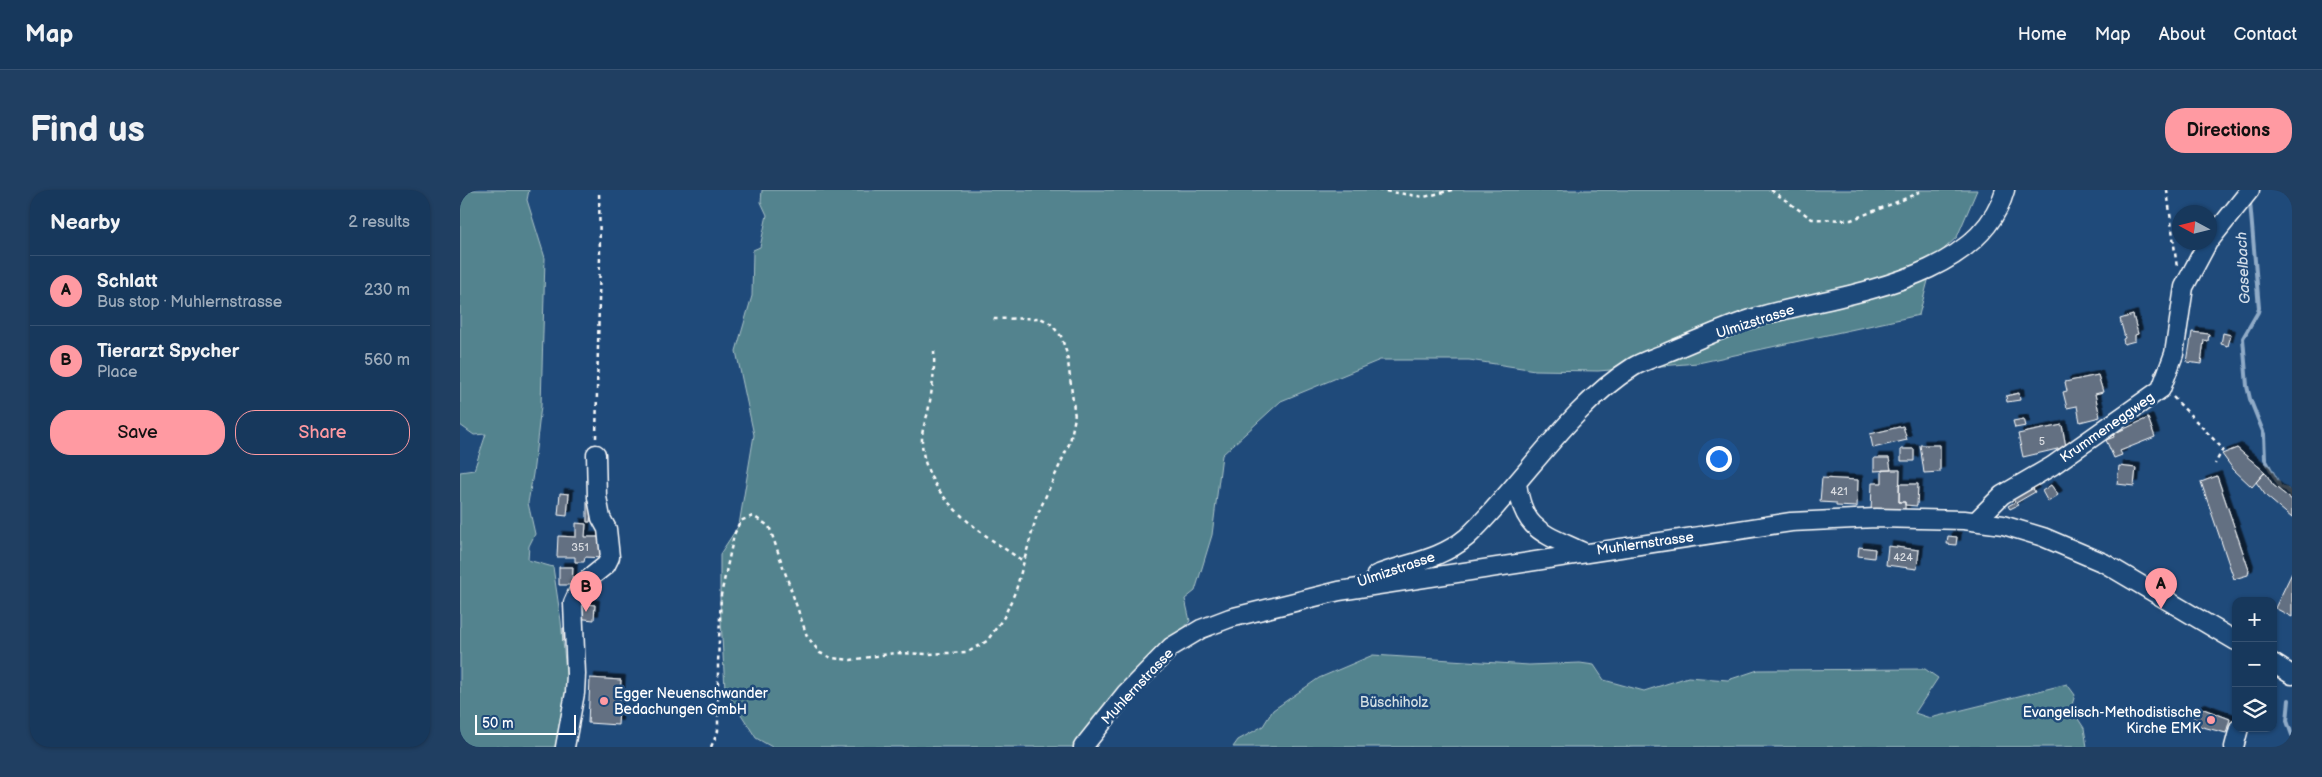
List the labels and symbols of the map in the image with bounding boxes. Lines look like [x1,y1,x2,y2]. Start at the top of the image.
north arrow [2172,205,2217,250]
water label: Gaselbach [2232,231,2255,305]
street label: Ulmizstrasse [1714,301,1796,342]
street label: Krummeneggweg [2057,388,2158,466]
house number: 5 [2039,435,2045,448]
your location [1706,446,1732,472]
house number: 421 [1830,485,1848,498]
street label: Muhlernstrasse [1595,528,1695,559]
house number: 351 [571,541,589,554]
street label: Ulmizstrasse [1355,548,1437,591]
house number: 424 [1893,551,1913,564]
pin: A [2145,568,2177,609]
pin: B [570,571,602,612]
street label: Muhlernstrasse [1098,645,1177,728]
place label: Egger Neuenschwander Bedachungen GmbH [614,685,769,718]
park label: Büschiholz [1360,694,1428,711]
marker: Egger Neuenschwander Bedachungen GmbH [598,695,610,707]
place label: Evangelisch-Methodistische Kirche EMK [2023,704,2202,737]
scale bar [475,712,576,735]
marker: Evangelisch-Methodistische Kirche EMK [2205,714,2217,726]

